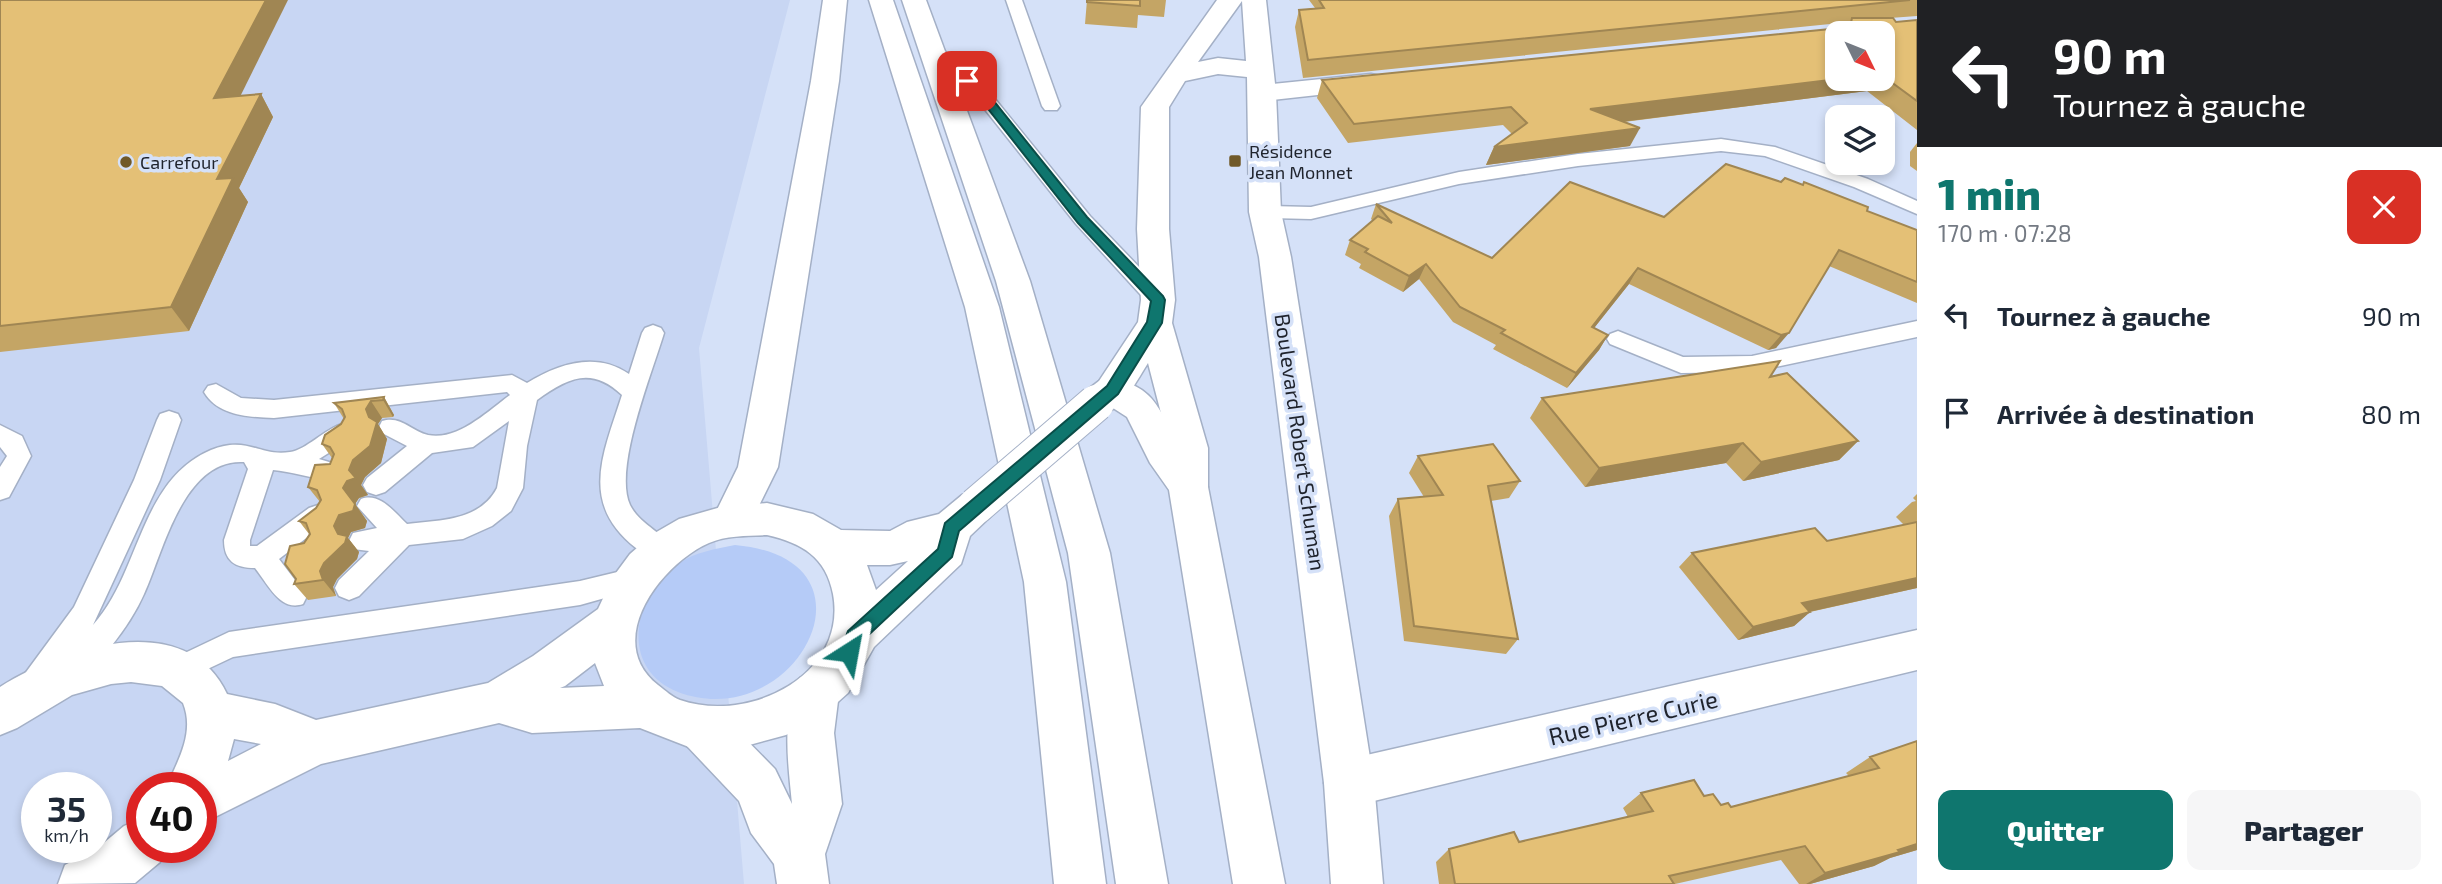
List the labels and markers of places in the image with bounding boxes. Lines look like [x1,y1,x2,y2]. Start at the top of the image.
pin [937,51,997,111]
place label: Résidence Jean Monnet [1249,140,1353,183]
place label: Carrefour [140,151,218,173]
marker: Résidence Jean Monnet [1227,153,1243,169]
marker: Carrefour [118,154,134,170]

